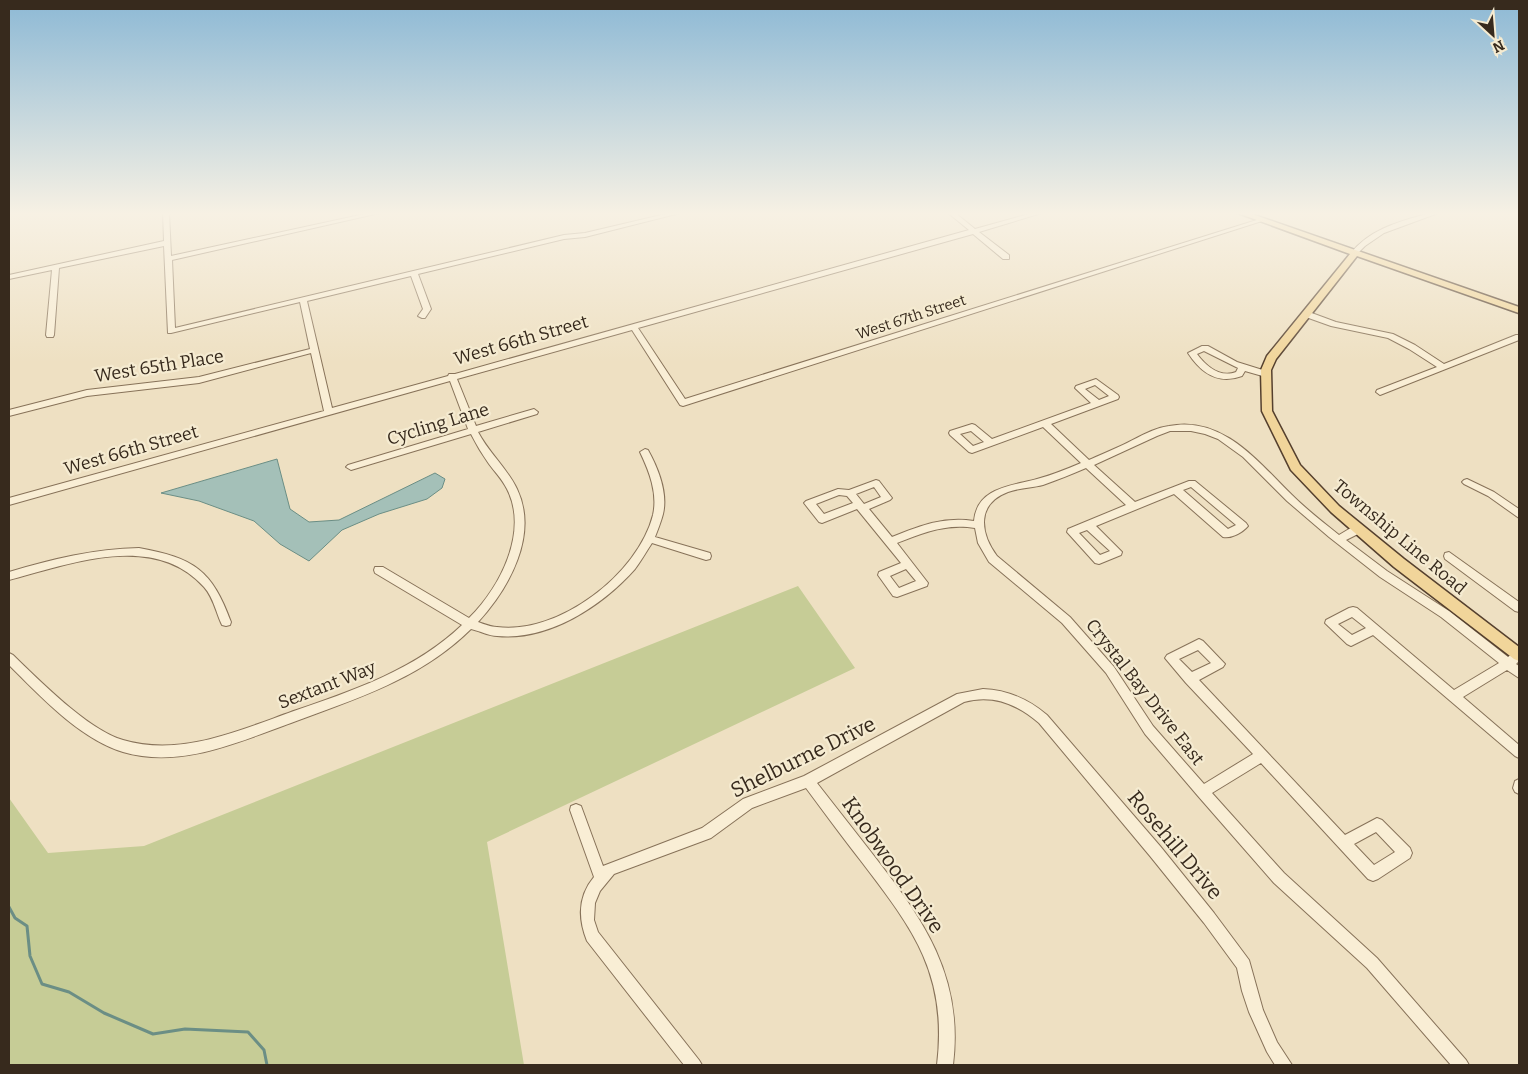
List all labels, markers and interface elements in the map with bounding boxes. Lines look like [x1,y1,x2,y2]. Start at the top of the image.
north arrow [1468,10,1518,60]
text: N [1490,36,1507,56]
street label: West 67th Street [854,291,969,343]
street label: West 66th Street [451,310,591,370]
street label: West 65th Place [93,345,225,387]
street label: Cycling Lane [384,398,492,450]
street label: West 66th Street [61,420,201,480]
street label: Township Line Road [1329,475,1471,599]
street label: Crystal Bay Drive East [1081,615,1209,770]
street label: Sextant Way [275,656,379,714]
street label: Shelburne Drive [726,711,880,803]
street label: Rosehill Drive [1122,785,1228,905]
street label: Knobwood Drive [836,792,950,938]

